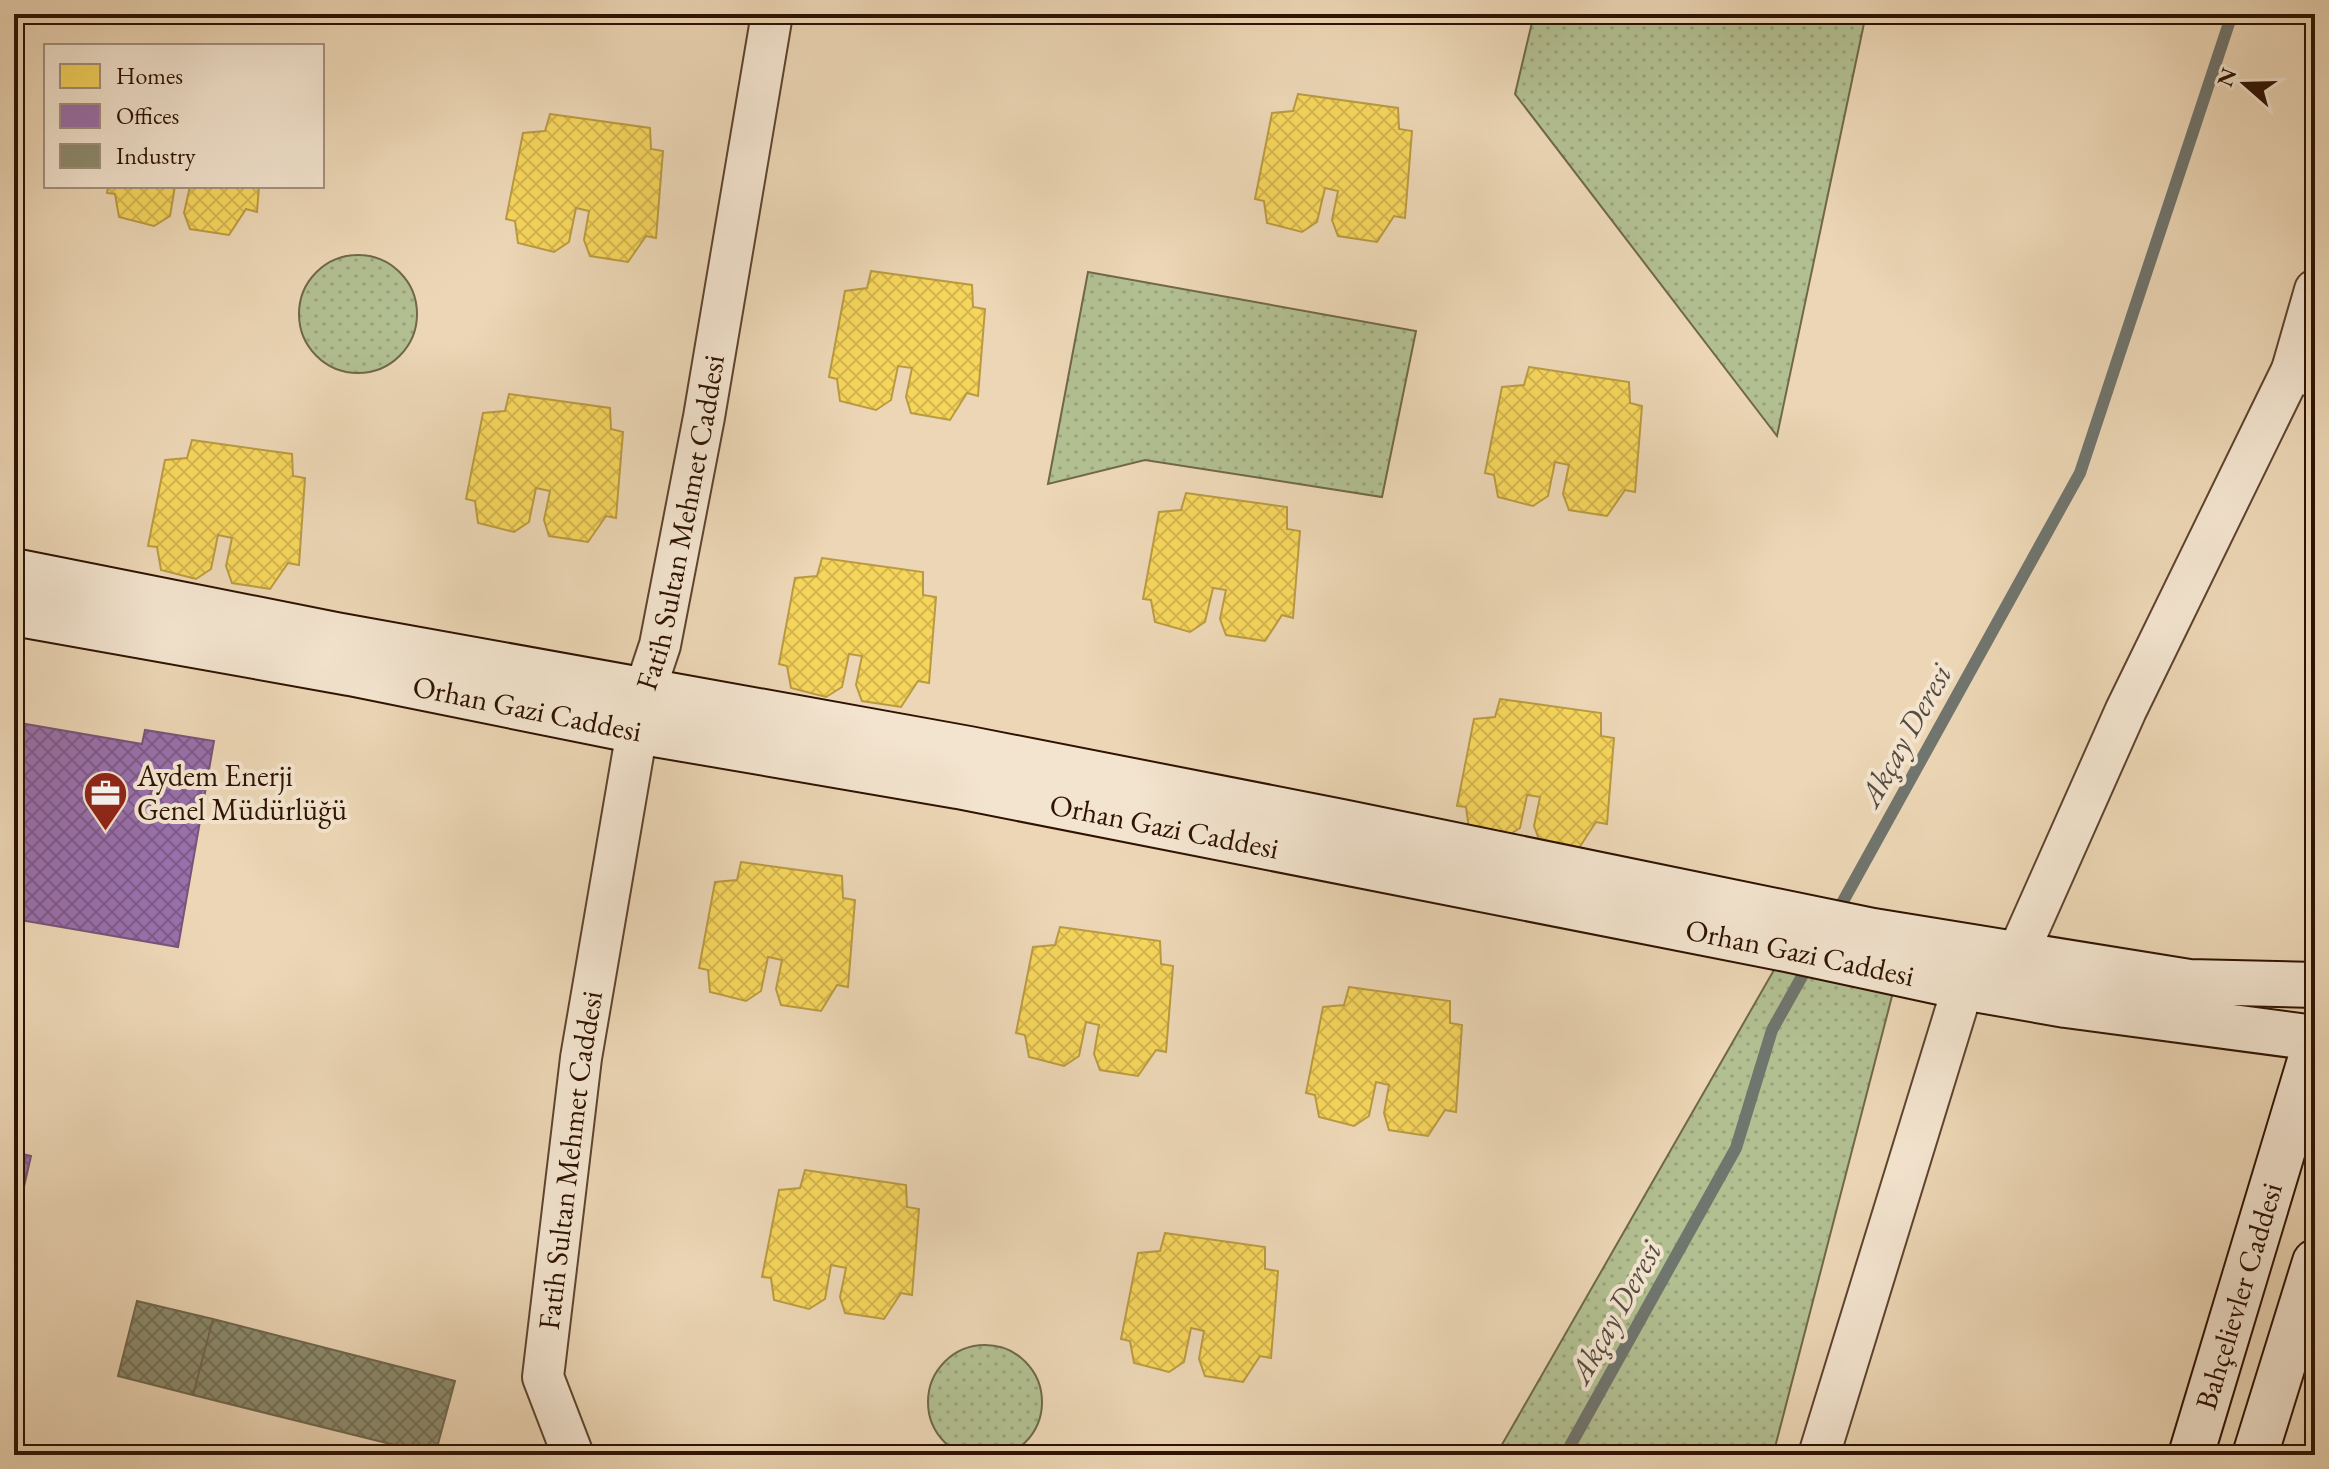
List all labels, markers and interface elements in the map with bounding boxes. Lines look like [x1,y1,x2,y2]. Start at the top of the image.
legend [44,44,324,188]
north arrow [2205,44,2285,124]
text: Homes [116,60,183,91]
text: N [2210,64,2243,91]
text: Offices [116,100,179,131]
text: Industry [116,140,196,171]
street label: Fatih Sultan Mehmet Caddesi [626,352,733,695]
water label: Akçay Deresi [1848,655,1962,815]
street label: Orhan Gazi Caddesi [409,666,644,750]
place label: Aydem Enerji Genel Müdürlüğü [136,756,347,829]
office icon: Aydem Enerji Genel Müdürlüğü [82,769,130,832]
street label: Orhan Gazi Caddesi [1046,785,1282,868]
street label: Orhan Gazi Caddesi [1682,910,1918,995]
street label: Fatih Sultan Mehmet Caddesi [529,988,611,1332]
street label: Bahçelievler Caddesi [2186,1178,2291,1414]
water label: Akçay Deresi [1558,1232,1672,1392]

